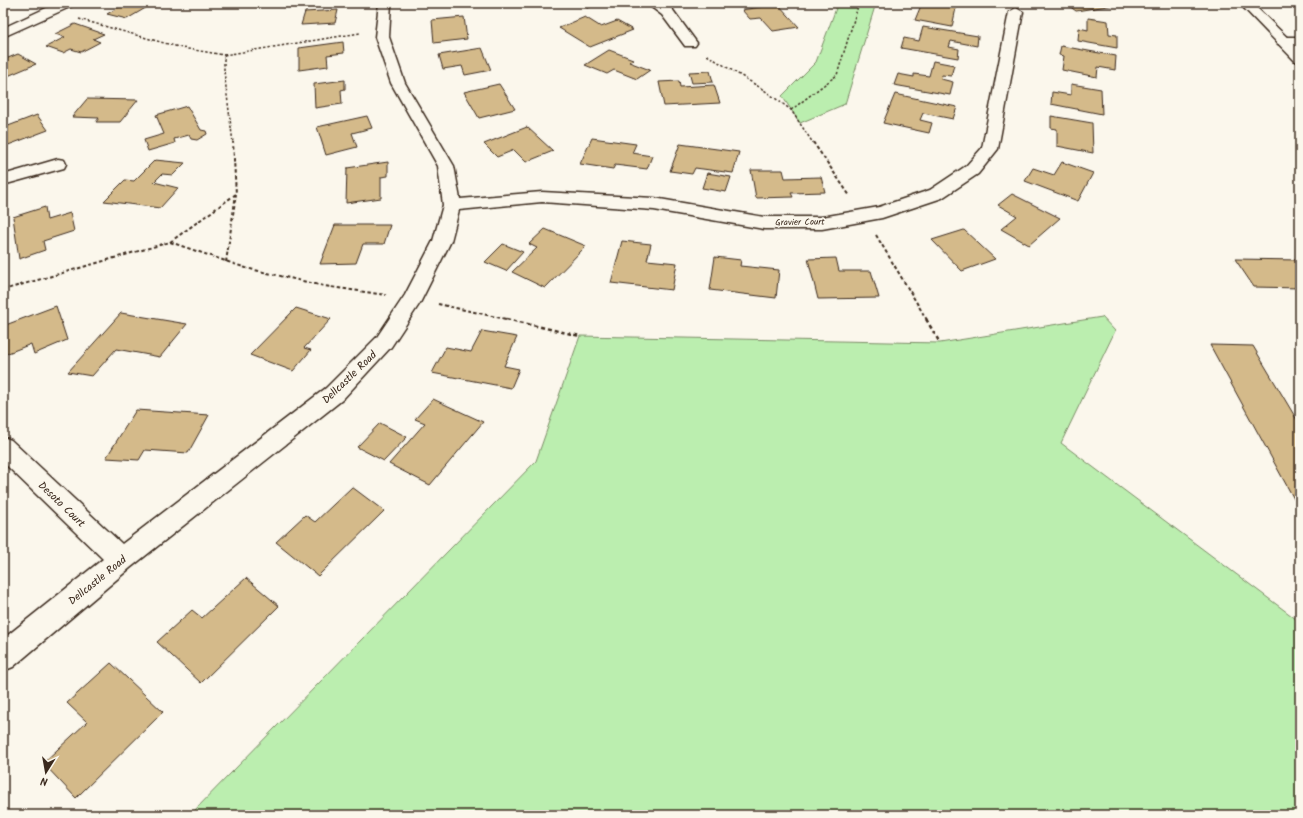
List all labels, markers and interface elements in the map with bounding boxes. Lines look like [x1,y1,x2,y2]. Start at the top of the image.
street label: Gravier Court [775,215,825,230]
street label: Dellcastle Road [318,346,382,409]
street label: Desoto Court [33,477,90,533]
street label: Dellcastle Road [65,551,131,610]
north arrow [26,752,66,792]
text: N [39,771,49,790]

